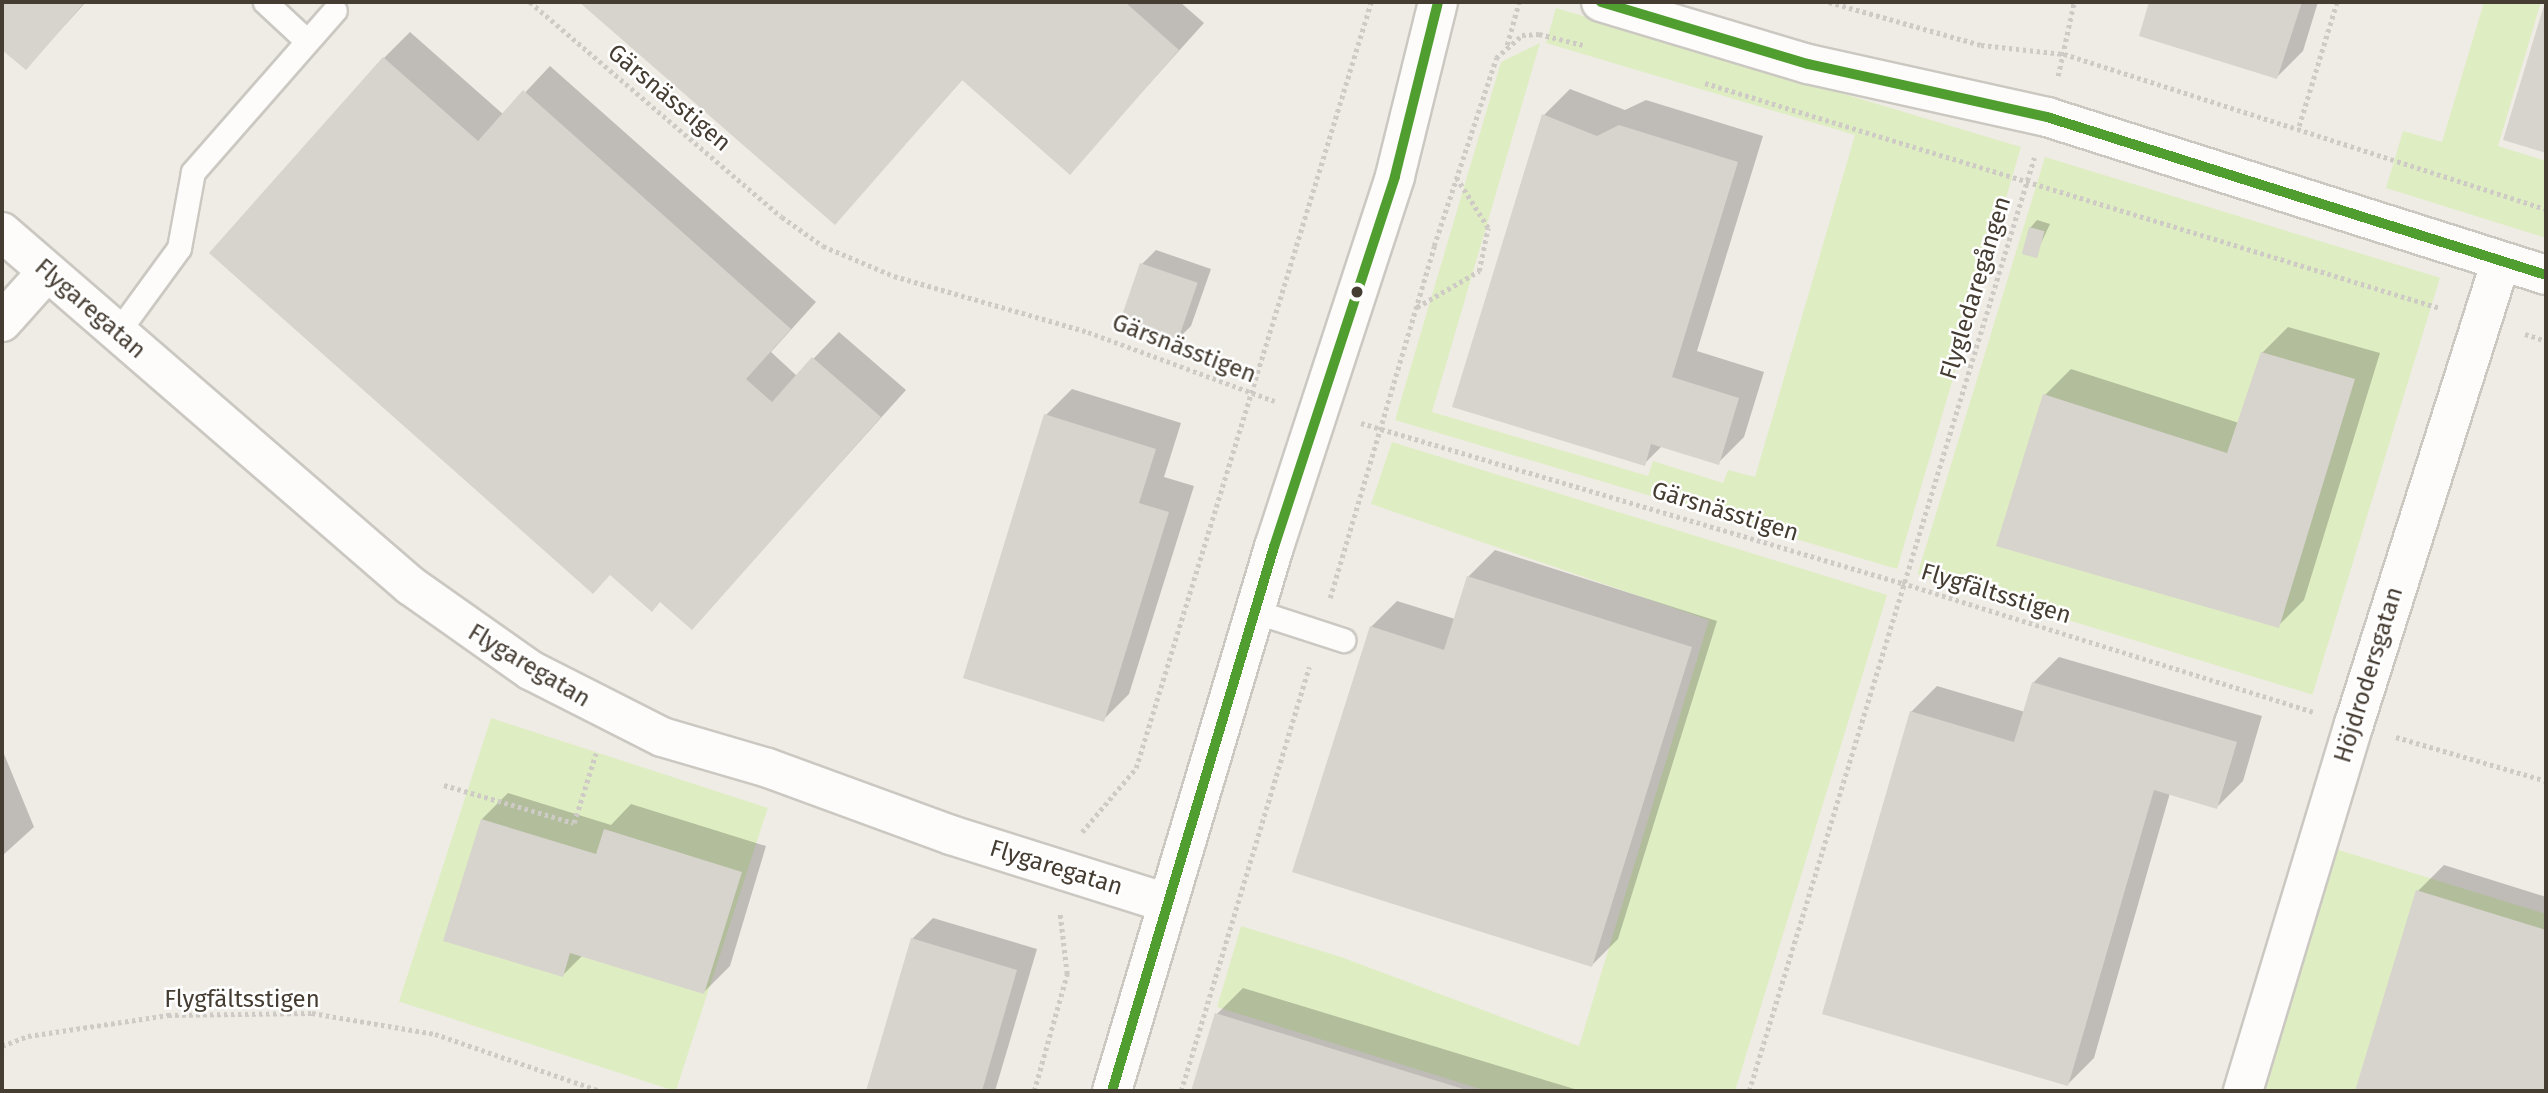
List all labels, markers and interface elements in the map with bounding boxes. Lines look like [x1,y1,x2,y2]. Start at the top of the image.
street label: Gärsnässtigen [602,38,736,158]
street label: Flygledaregången [1934,193,2018,383]
street label: Flygaregatan [29,253,151,365]
unlabelled marker [1350,285,1364,299]
street label: Gärsnässtigen [1108,308,1260,390]
street label: Gärsnässtigen [1648,476,1802,548]
street label: Flygfältsstigen [1917,558,2075,630]
street label: Höjdrodersgatan [2329,584,2409,766]
street label: Flygaregatan [463,618,595,714]
street label: Flygaregatan [986,834,1126,902]
street label: Flygfältsstigen [164,986,320,1014]

